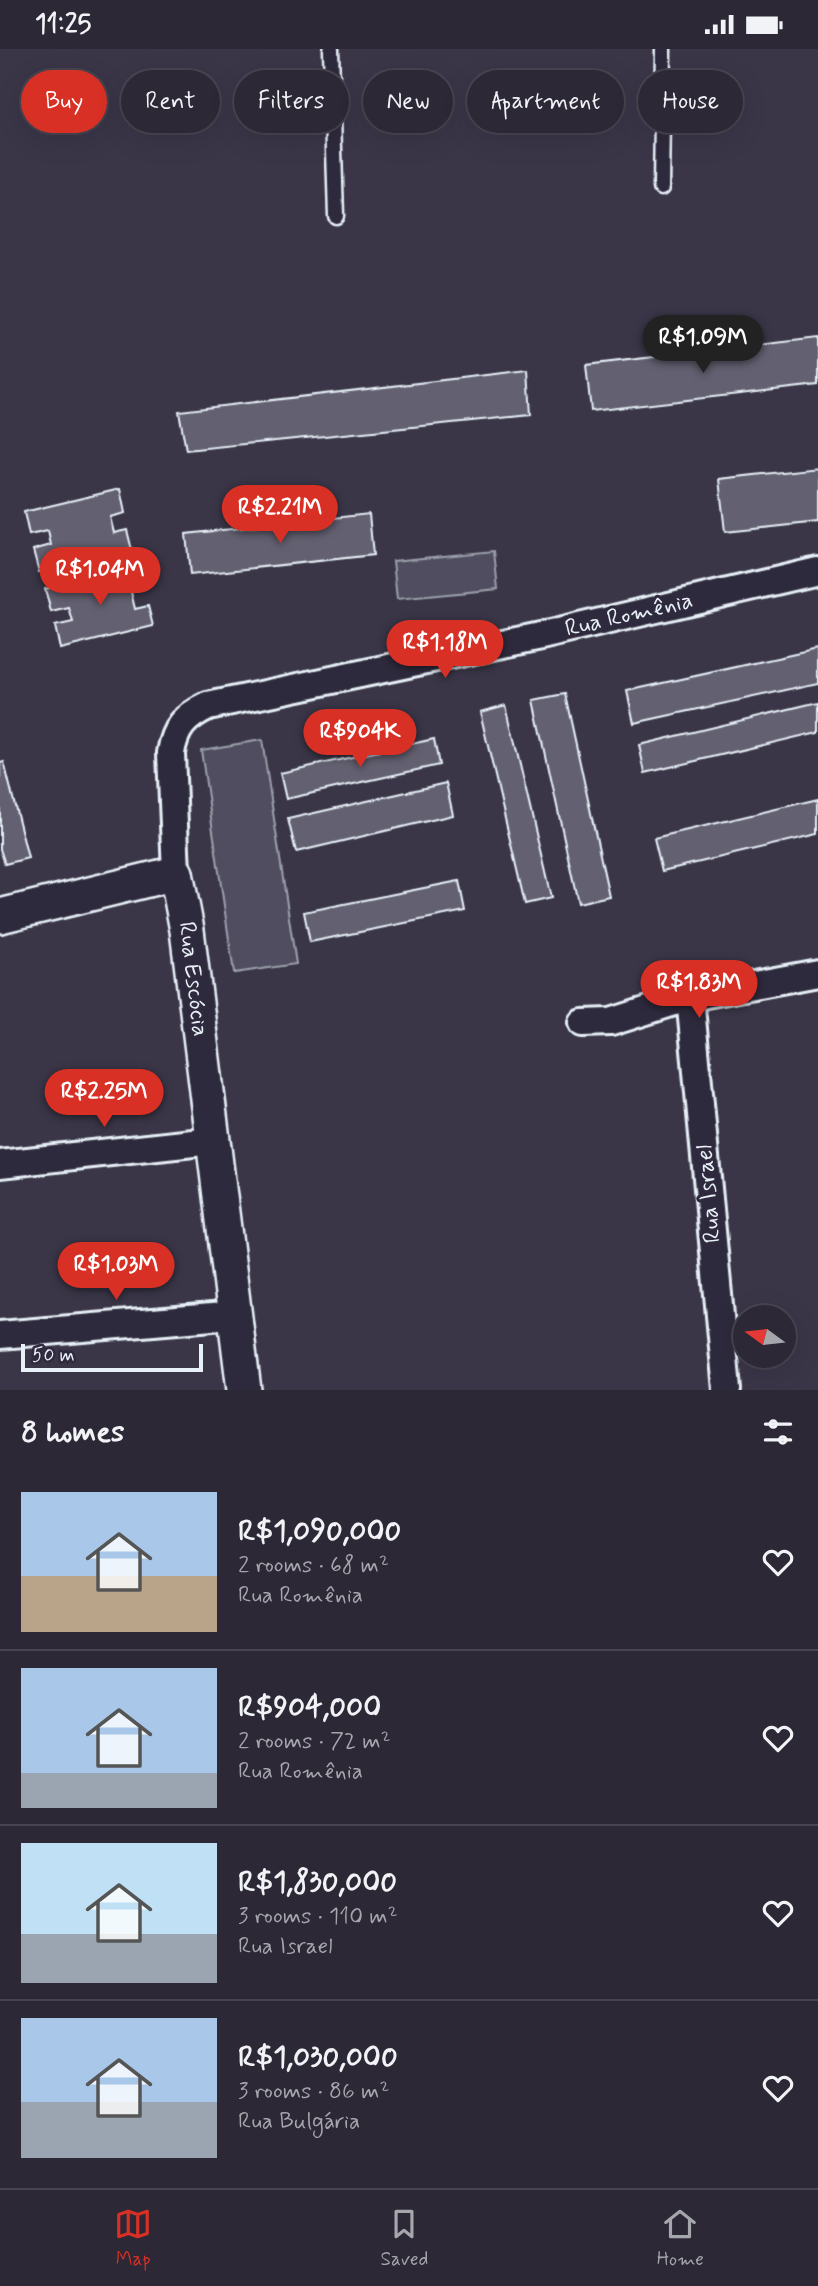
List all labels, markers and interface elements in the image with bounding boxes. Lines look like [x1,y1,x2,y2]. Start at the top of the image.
text: 11:25 [35,8,91,42]
chip: Buy [21,70,107,133]
chip: Rent [121,70,220,133]
chip: Filters [234,70,349,133]
chip: New [363,70,453,133]
chip: Apartment [467,70,624,133]
chip: House [638,70,743,133]
pin: R$1.09M [638,315,768,375]
text: R$1.09M [659,323,747,353]
pin: R$2.21M [215,485,345,545]
text: R$2.21M [238,493,322,523]
pin: R$1.04M [35,547,165,607]
text: R$1.04M [55,555,145,585]
street label: Rua Romênia [562,585,696,645]
pin: R$1.18M [380,621,510,680]
text: R$1.18M [402,628,488,658]
pin: R$904K [303,709,417,769]
text: R$904K [319,717,401,747]
street label: Rua Escócia [171,920,215,1038]
pin: R$1.83M [634,961,764,1020]
text: R$1.83M [657,968,741,998]
pin: R$2.25M [39,1069,169,1129]
text: R$2.25M [61,1077,147,1107]
street label: Rua Israel [689,1143,729,1245]
pin: R$1.03M [51,1243,181,1302]
text: R$1.03M [74,1250,158,1280]
north arrow [733,1305,796,1369]
map controls [733,1305,796,1368]
scale bar [21,1341,203,1373]
text: 50 m [32,1343,75,1368]
text: 8 homes [21,1413,124,1452]
icon: filters [759,1413,797,1451]
text: R$1,090,000 [238,1512,401,1551]
icon: home [77,1520,161,1604]
icon: heart [759,1543,797,1581]
text: 2 rooms · 68 m² [238,1551,389,1581]
text: Rua Romênia [238,1581,363,1611]
text: R$904,000 [238,1688,381,1727]
icon: home [77,1696,161,1780]
icon: heart [759,1719,797,1757]
text: 2 rooms · 72 m² [238,1727,391,1757]
text: Rua Romênia [238,1757,363,1787]
text: R$1,830,000 [238,1863,397,1902]
icon: home [77,1871,161,1955]
icon: heart [759,1894,797,1932]
text: 3 rooms · 110 m² [238,1902,398,1932]
text: Rua Israel [238,1932,333,1962]
text: R$1,030,000 [238,2038,398,2077]
icon: home [77,2046,161,2130]
icon: heart [759,2069,797,2107]
text: 3 rooms · 86 m² [238,2077,389,2107]
text: Rua Bulgária [238,2107,360,2137]
tab: Map [114,2205,152,2272]
tab: Saved [380,2205,428,2272]
tab: Home [657,2205,704,2272]

